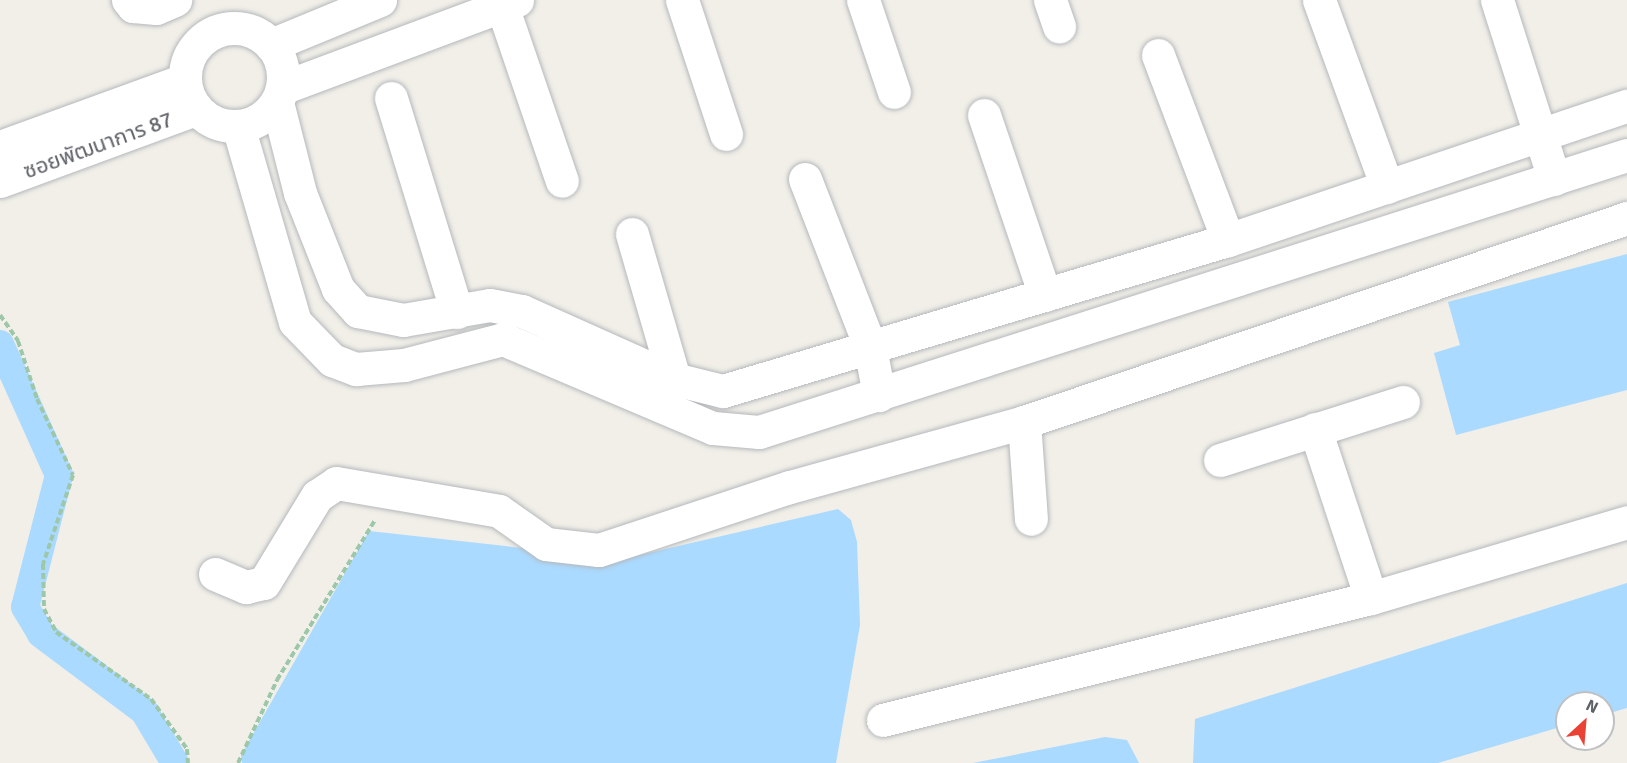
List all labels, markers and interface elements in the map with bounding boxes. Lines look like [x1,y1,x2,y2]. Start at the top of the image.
street label: ซอยพัฒนาการ 87 [20,106,176,184]
north arrow [1555,691,1615,751]
text: N [1583,695,1601,718]

